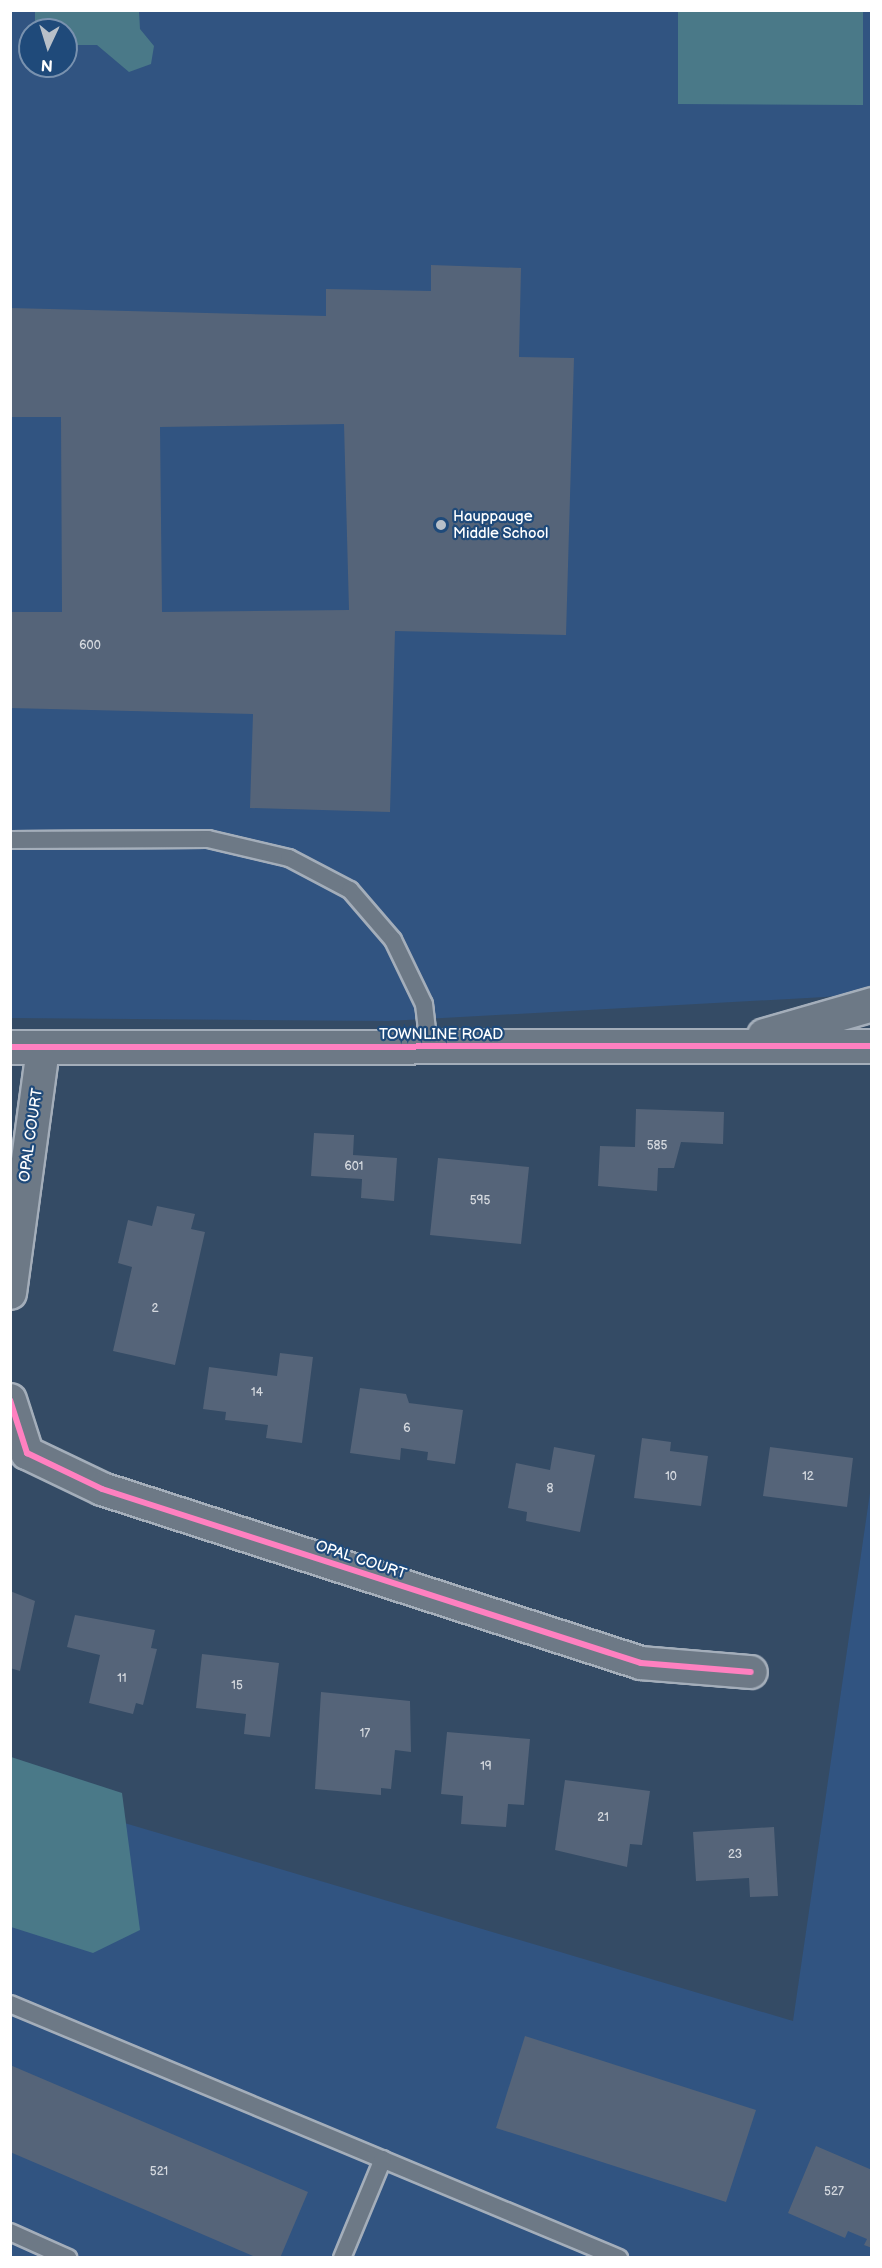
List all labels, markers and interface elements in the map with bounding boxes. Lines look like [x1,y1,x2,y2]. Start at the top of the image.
north arrow [18,18,78,78]
text: N [40,55,54,74]
place label: Hauppauge Middle School [453,507,549,542]
marker: Hauppauge Middle School [434,518,448,532]
house number: 600 [79,639,101,653]
street label: TOWNLINE ROAD [379,1026,503,1044]
street label: OPAL COURT [16,1087,46,1183]
house number: 585 [647,1139,667,1153]
house number: 601 [344,1160,364,1174]
house number: 595 [470,1194,490,1208]
house number: 2 [151,1302,159,1316]
house number: 14 [251,1386,263,1400]
house number: 6 [403,1422,411,1436]
house number: 10 [665,1470,677,1484]
house number: 12 [802,1470,814,1484]
house number: 8 [547,1482,553,1496]
street label: OPAL COURT [313,1537,409,1583]
house number: 11 [117,1672,127,1686]
house number: 15 [231,1679,243,1693]
house number: 17 [360,1727,370,1741]
house number: 19 [480,1760,492,1774]
house number: 21 [597,1811,609,1825]
house number: 23 [728,1848,742,1862]
house number: 521 [150,2165,168,2179]
house number: 527 [824,2185,844,2199]

